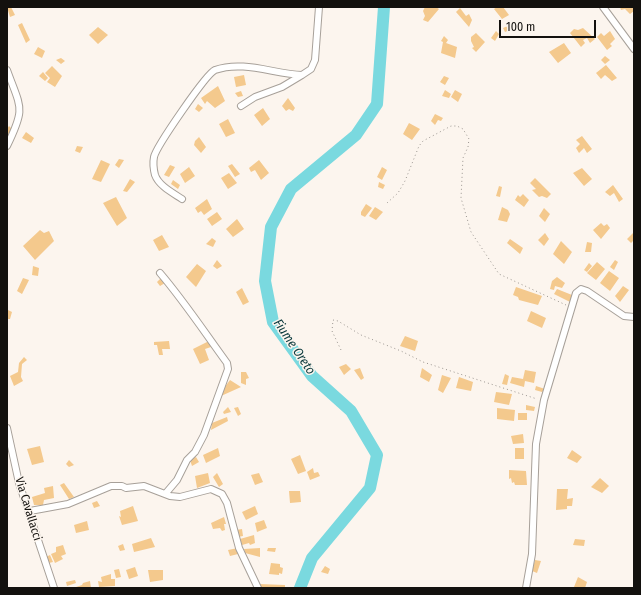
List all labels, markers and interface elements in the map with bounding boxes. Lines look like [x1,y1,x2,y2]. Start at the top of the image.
scale bar [501,12,598,38]
text: 100 m [506,20,535,34]
water label: Fiume Oreto [270,316,318,378]
street label: Via Cavallacci [12,475,44,543]

